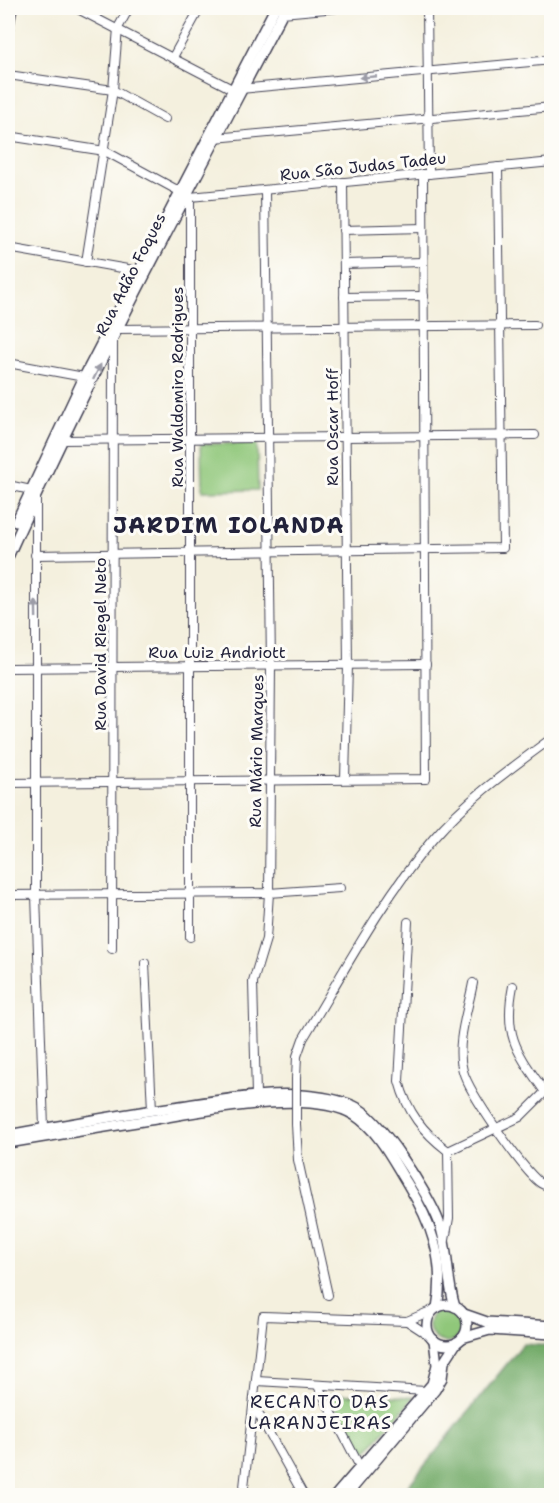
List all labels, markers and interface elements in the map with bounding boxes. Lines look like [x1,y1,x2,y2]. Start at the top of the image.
one-way arrow [359,72,378,82]
street label: Rua São Judas Tadeu [279,147,447,186]
street label: Rua Adão Foques [90,209,171,339]
street label: Rua Waldomiro Rodrigues [167,286,188,487]
one-way arrow [92,363,102,380]
street label: Rua Oscar Hoff [322,367,343,486]
district label: JARDIM IOLANDA [113,511,345,540]
street label: Rua David Riegel Neto [90,557,111,731]
one-way arrow [31,599,40,618]
street label: Rua Luiz Andriott [148,642,286,663]
street label: Rua Mário Marques [245,674,268,828]
district label: RECANTO DAS LARANJEIRAS [247,1390,393,1435]

